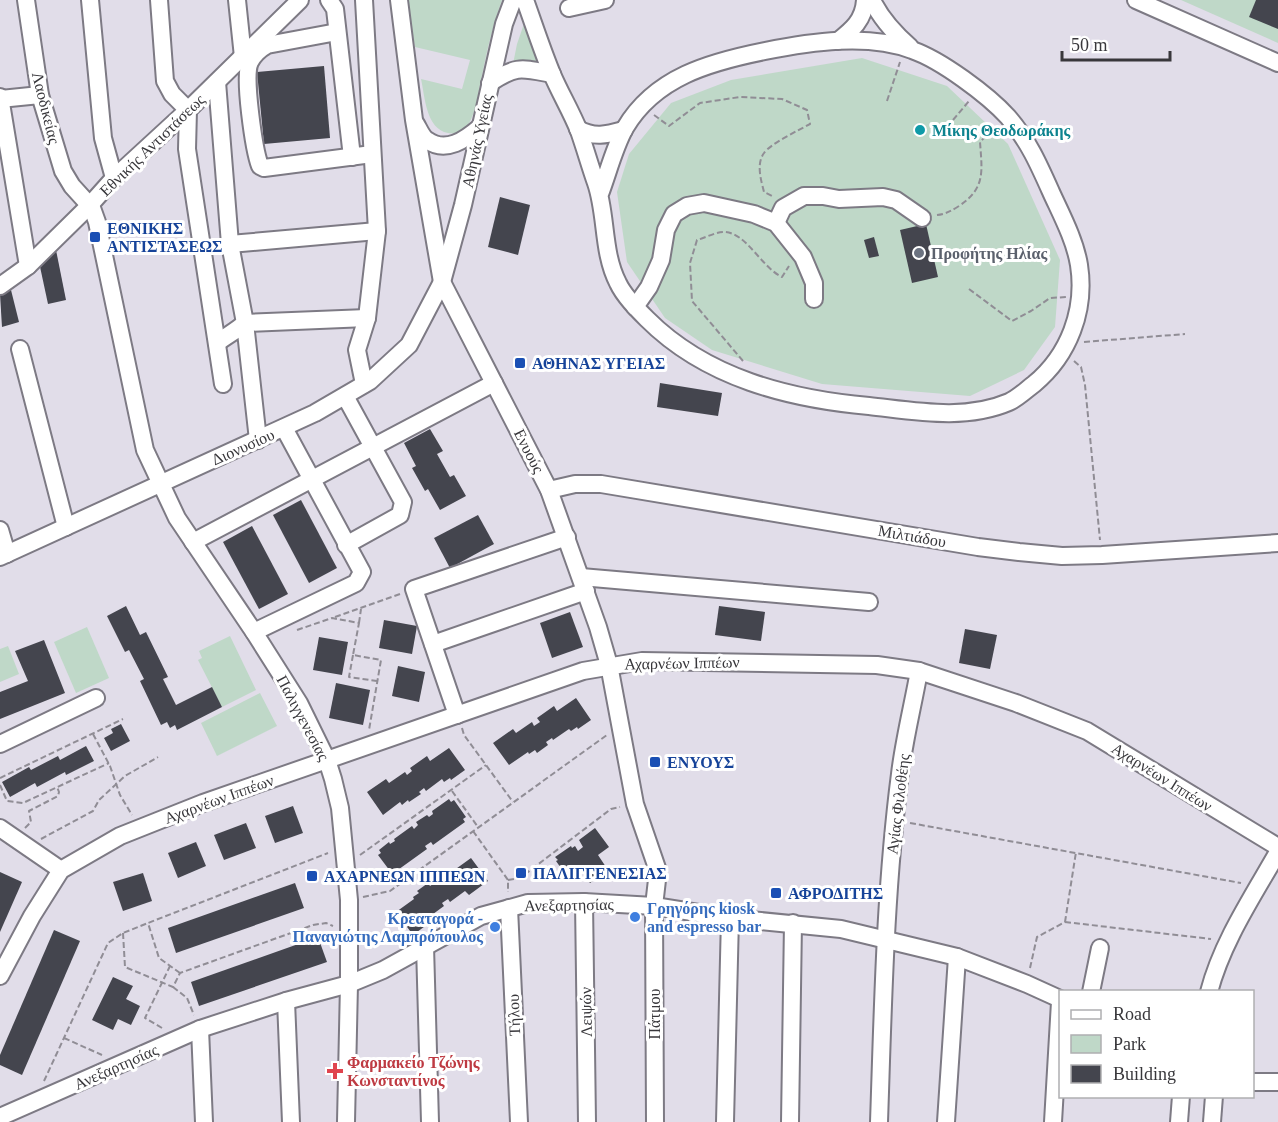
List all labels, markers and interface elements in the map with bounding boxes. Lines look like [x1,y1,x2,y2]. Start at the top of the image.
scale bar [1062,24,1170,62]
text: 50 m [1071,35,1108,55]
street label: Λαοδικείας [29,70,63,146]
street label: Εθνικής Αντιστάσεως [96,90,209,200]
street label: Αθηνάς Υγείας [459,92,496,190]
place label: Μίκης Θεοδωράκης [932,122,1071,140]
marker: Μίκης Θεοδωράκης [913,123,927,137]
place label: ΕΘΝΙΚΗΣ ΑΝΤΙΣΤΑΣΕΩΣ [107,220,223,255]
marker: ΕΘΝΙΚΗΣ ΑΝΤΙΣΤΑΣΕΩΣ [88,230,102,244]
place label: Προφήτης Ηλίας [931,245,1047,263]
marker: Προφήτης Ηλίας [912,246,926,260]
place label: ΑΘΗΝΑΣ ΥΓΕΙΑΣ [532,355,665,372]
marker: ΑΘΗΝΑΣ ΥΓΕΙΑΣ [513,356,527,370]
street label: Διονυσίου [209,426,277,468]
street label: Ενυούς [511,426,548,476]
street label: Μιλτιάδου [877,522,947,550]
street label: Αχαρνέων Ιππέων [624,653,740,674]
street label: Παλιγγενεσίας [273,673,333,765]
street label: Αχαρνέων Ιππέων [1108,739,1215,816]
street label: Αγίας Φιλοθέης [883,752,914,855]
place label: ΕΝΥΟΥΣ [667,754,734,771]
marker: ΕΝΥΟΥΣ [648,755,662,769]
street label: Αχαρνέων Ιππέων [162,771,276,828]
place label: ΠΑΛΙΓΓΕΝΕΣΙΑΣ [533,865,667,882]
marker: ΠΑΛΙΓΓΕΝΕΣΙΑΣ [514,866,528,880]
place label: ΑΧΑΡΝΕΩΝ ΙΠΠΕΩΝ [324,868,486,885]
marker: ΑΧΑΡΝΕΩΝ ΙΠΠΕΩΝ [305,869,319,883]
place label: ΑΦΡΟΔΙΤΗΣ [788,885,883,902]
marker: ΑΦΡΟΔΙΤΗΣ [769,886,783,900]
street label: Ανεξαρτησίας [524,896,615,915]
place label: Γρηγόρης kiosk and espresso bar [647,900,761,936]
place label: Κρεαταγορά - Παναγιώτης Λαμπρόπουλος [293,910,483,946]
marker: Γρηγόρης kiosk and espresso bar [628,910,642,924]
marker: Κρεαταγορά - Παναγιώτης Λαμπρόπουλος [488,920,502,934]
street label: Λειψών [577,987,596,1037]
street label: Πάτμου [646,988,664,1039]
legend [1059,990,1254,1098]
street label: Τήλου [505,994,524,1036]
text: Road [1113,1004,1151,1024]
text: Park [1113,1034,1146,1054]
street label: Ανεξαρτησίας [72,1041,161,1094]
place label: Φαρμακείο Τζώνης Κωνσταντίνος [347,1054,480,1090]
marker: Φαρμακείο Τζώνης Κωνσταντίνος [328,1064,342,1078]
text: Building [1113,1064,1176,1084]

